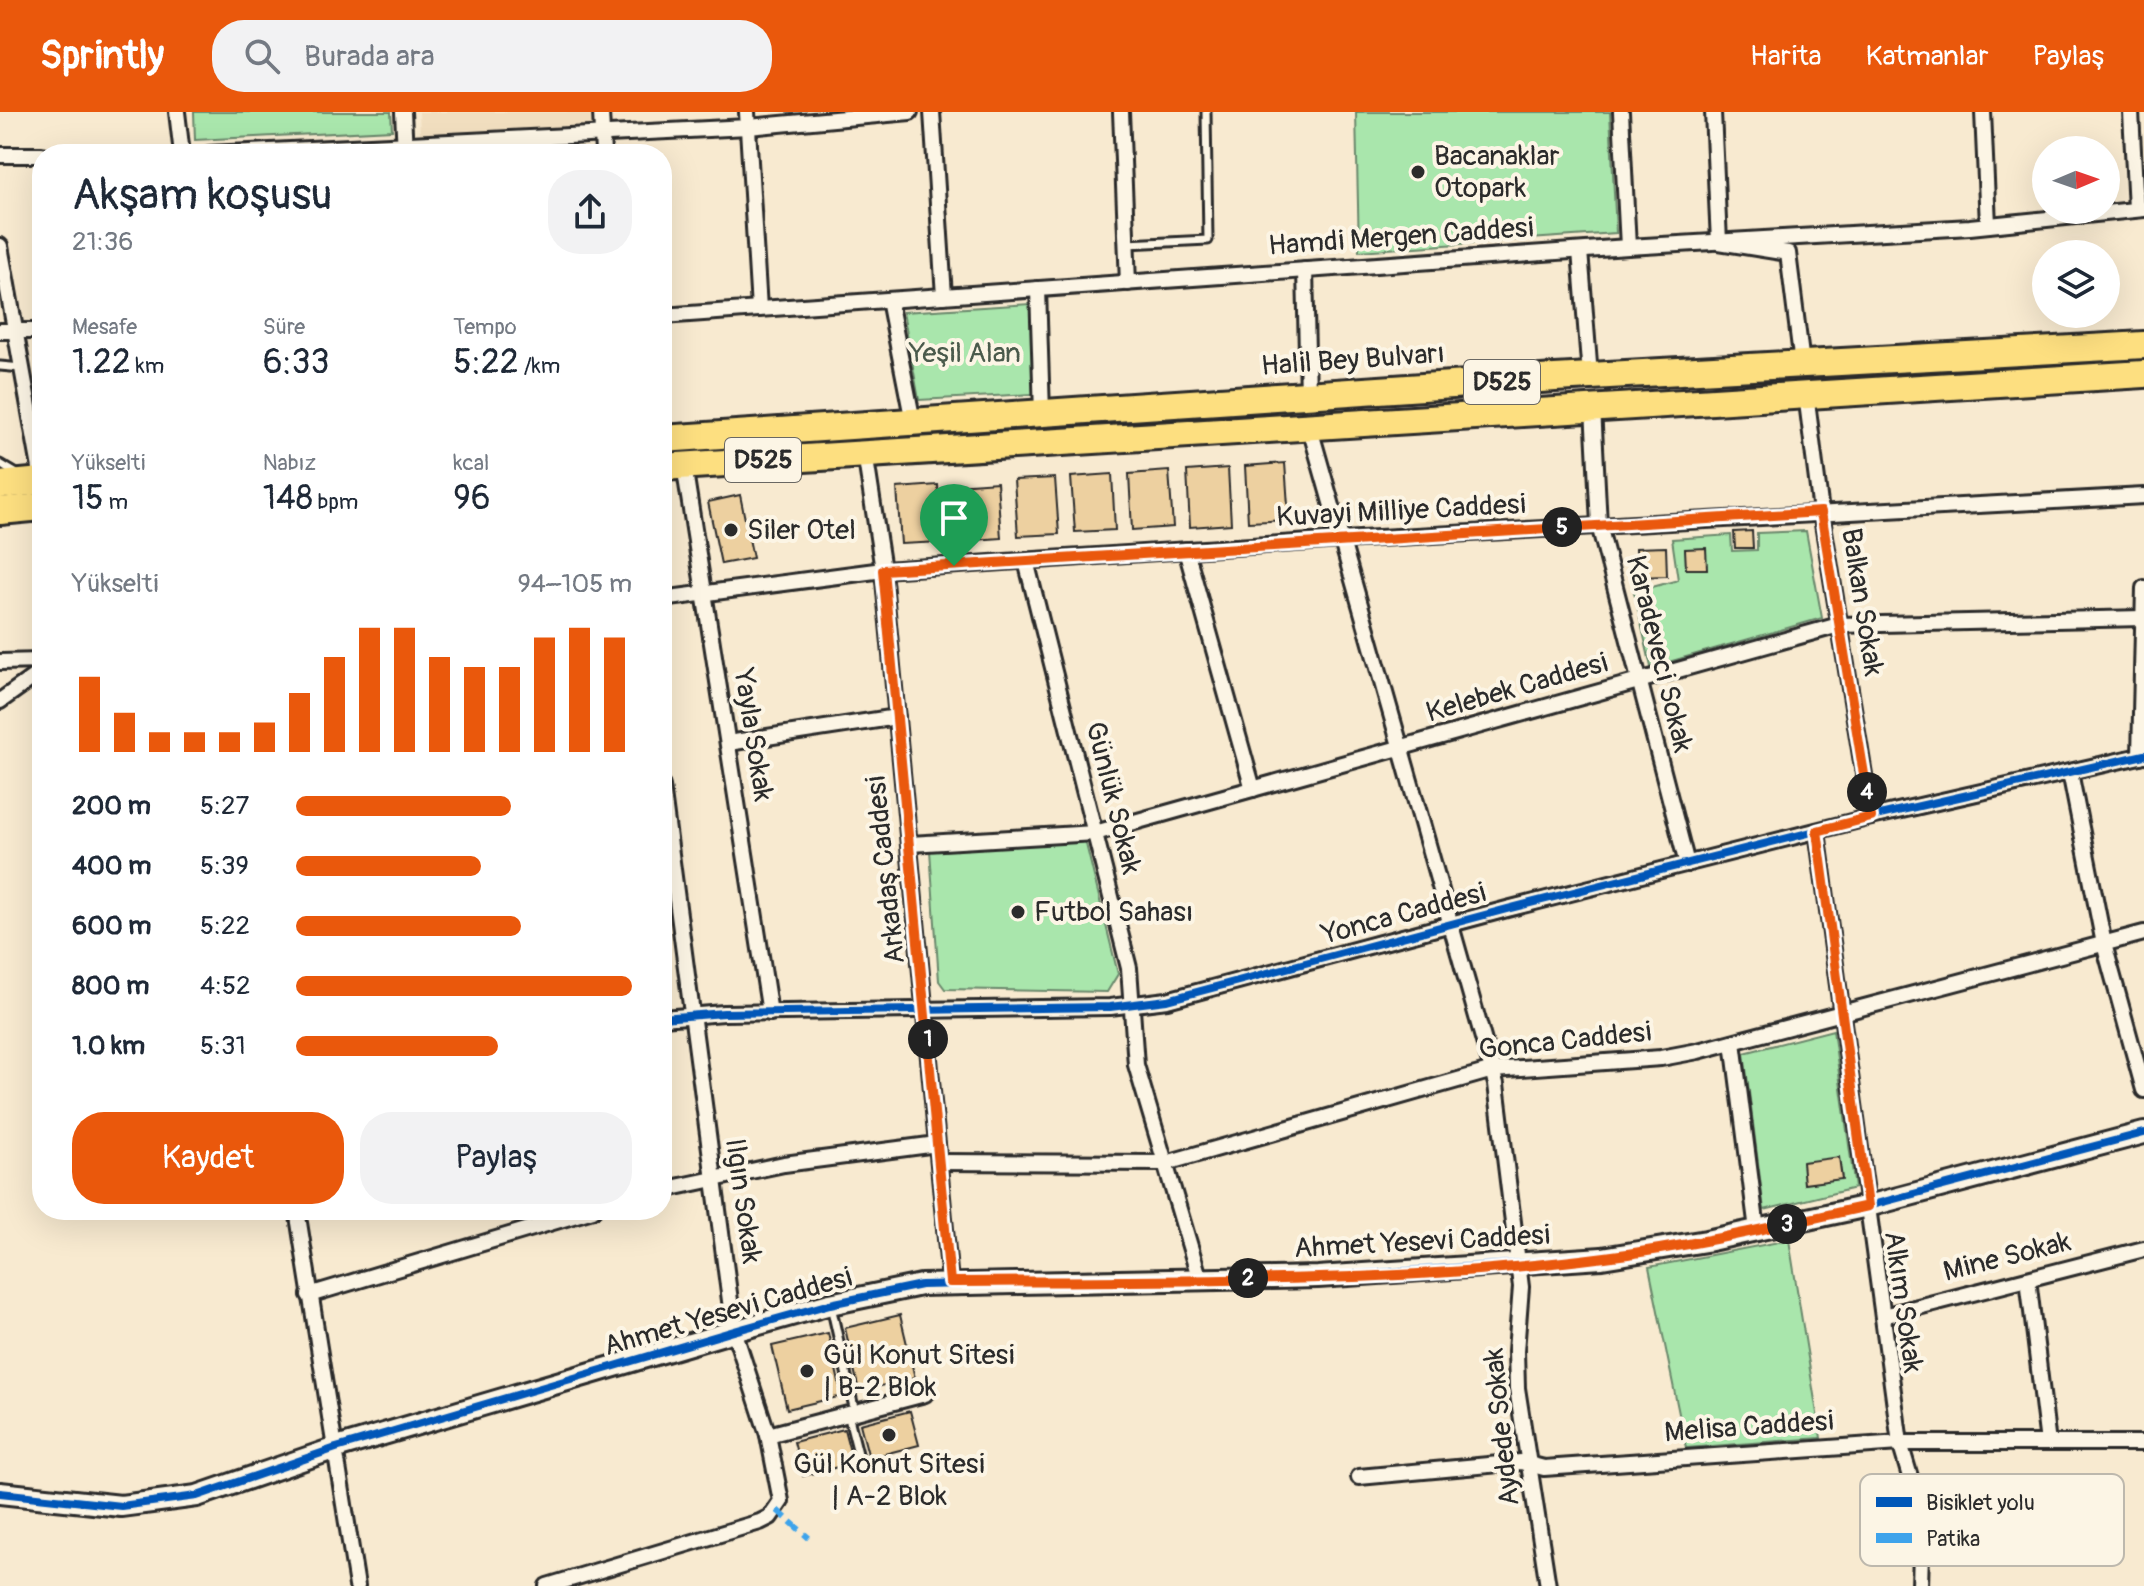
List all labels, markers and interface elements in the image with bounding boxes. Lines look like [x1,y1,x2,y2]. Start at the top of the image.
search box [212,20,772,92]
text: Sprintly [40,32,164,80]
icon: search [240,34,284,78]
text: Burada ara [304,38,435,75]
text: Harita [1750,39,1822,74]
text: Katmanlar [1866,39,1988,74]
text: Paylaş [2032,39,2104,74]
north arrow [2032,136,2120,224]
map controls [2032,136,2120,328]
place label: Bacanaklar Otopark [1434,139,1560,206]
marker: Bacanaklar Otopark [1409,163,1427,181]
text: Akşam koşusu [72,168,332,223]
button: share [548,170,632,254]
street label: Hamdi Mergen Caddesi [1267,210,1535,264]
text: 21:36 [72,226,133,258]
button: layers [2032,240,2120,328]
text: Mesafe [72,313,137,341]
text: Süre [263,313,305,341]
text: Tempo [453,313,517,341]
park label: Yeşil Alan [908,336,1021,371]
street label: Halil Bey Bulvarı [1260,336,1446,384]
text: 1.22 [72,341,131,384]
text: 6:33 [263,341,329,384]
text: 5:22 [453,341,519,384]
text: km [131,352,164,380]
text: /km [519,352,560,380]
road number: D525 [1464,360,1540,404]
road number: D525 [725,438,801,482]
text: Yükselti [72,449,145,477]
text: Nabız [263,449,316,477]
text: kcal [453,449,489,477]
text: 15 [72,477,104,520]
text: 148 [263,477,313,520]
text: 96 [453,477,491,520]
pin [920,484,988,566]
street label: Kuvayi Milliye Caddesi [1275,487,1527,535]
text: m [104,488,128,516]
text: bpm [313,488,358,516]
icon: arrive [932,496,976,540]
pin: 5 [1542,507,1582,547]
place label: Siler Otel [747,513,856,548]
text: 5 [1556,513,1568,541]
marker: Siler Otel [722,521,740,539]
street label: Balkan Sokak [1833,526,1891,679]
street label: Karadeveci Sokak [1618,552,1700,756]
text: Yükselti [72,568,158,600]
text: 94–105 m [517,568,632,600]
street label: Kelebek Caddesi [1422,645,1612,731]
street label: Yayla Sokak [725,665,781,804]
street label: Günlük Sokak [1077,718,1149,878]
pin: 4 [1847,772,1887,812]
street label: Arkadaş Caddesi [859,774,913,966]
text: 4 [1861,778,1873,806]
text: 200 m [72,790,151,822]
text: 5:27 [200,790,249,822]
text: 400 m [72,850,151,882]
text: 5:39 [200,850,249,882]
street label: Yonca Caddesi [1317,875,1490,953]
place label: Futbol Sahası [1034,895,1193,930]
marker: Futbol Sahası [1009,903,1027,921]
text: 600 m [72,910,151,942]
text: 5:22 [200,910,250,942]
text: 800 m [72,970,149,1002]
text: 4:52 [200,970,251,1002]
street label: Gonca Caddesi [1477,1015,1653,1067]
pin: 1 [908,1019,948,1059]
text: 1 [924,1025,932,1053]
text: 1.0 km [72,1030,145,1062]
text: 5:31 [200,1030,246,1062]
button: Kaydet [72,1112,344,1204]
button: Paylaş [360,1112,632,1204]
street label: Ilgın Sokak [717,1136,769,1266]
pin: 3 [1767,1204,1807,1244]
text: 3 [1781,1210,1793,1238]
street label: Ahmet Yesevi Caddesi [1293,1218,1551,1266]
street label: Mine Sokak [1940,1224,2075,1290]
street label: Alkım Sokak [1876,1229,1930,1375]
pin: 2 [1228,1258,1268,1298]
street label: Ahmet Yesevi Caddesi [600,1260,856,1364]
text: 2 [1242,1264,1254,1292]
place label: Gül Konut Sitesi | B-2 Blok [823,1338,1015,1405]
street label: Aydede Sokak [1476,1346,1528,1508]
marker: Gül Konut Sitesi | B-2 Blok [798,1362,816,1380]
street label: Melisa Caddesi [1663,1404,1835,1450]
marker: Gül Konut Sitesi | A-2 Blok [880,1426,898,1444]
place label: Gül Konut Sitesi | A-2 Blok [793,1447,985,1514]
legend [1860,1474,2124,1566]
text: Bisiklet yolu [1926,1489,2035,1517]
text: Patika [1926,1525,1980,1553]

